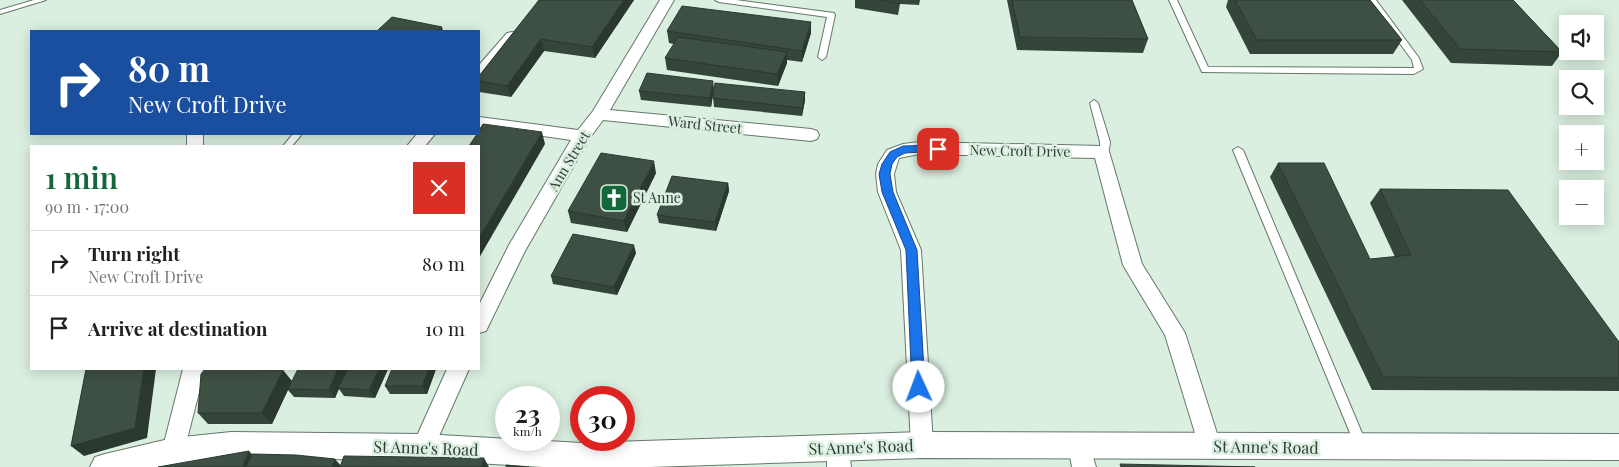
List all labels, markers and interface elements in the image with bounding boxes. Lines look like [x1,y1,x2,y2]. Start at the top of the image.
map controls [1559,15,1604,225]
button: sound [1559,15,1604,60]
text: 80 m [128,44,210,91]
icon: right [45,50,110,115]
button: search [1559,70,1604,115]
text: New Croft Drive [128,89,287,119]
street label: Ward Street [666,111,744,138]
button: + [1559,125,1604,170]
street label: Ann Street [543,126,594,195]
pin [917,128,959,170]
icon: arrive [924,135,952,163]
street label: New Croft Drive [969,140,1071,161]
text: 1 min [45,157,118,197]
button: close [413,162,465,214]
button: − [1559,180,1604,225]
church icon: St Anne [599,183,629,213]
place label: St Anne [633,188,681,207]
text: 90 m · 17:00 [45,196,129,217]
text: Turn right [88,240,180,266]
icon: right [45,249,73,277]
text: 80 m [422,250,465,276]
text: New Croft Drive [88,266,203,287]
icon: arrive [45,314,73,342]
text: Arrive at destination [88,315,268,341]
text: 10 m [425,315,465,341]
position arrow [892,360,944,412]
speed limit sign: 30 [570,386,635,451]
text: 23 [515,396,540,429]
text: km/h [513,423,542,439]
street label: St Anne's Road [808,434,914,459]
street label: St Anne's Road [373,435,479,460]
street label: St Anne's Road [1213,435,1319,458]

